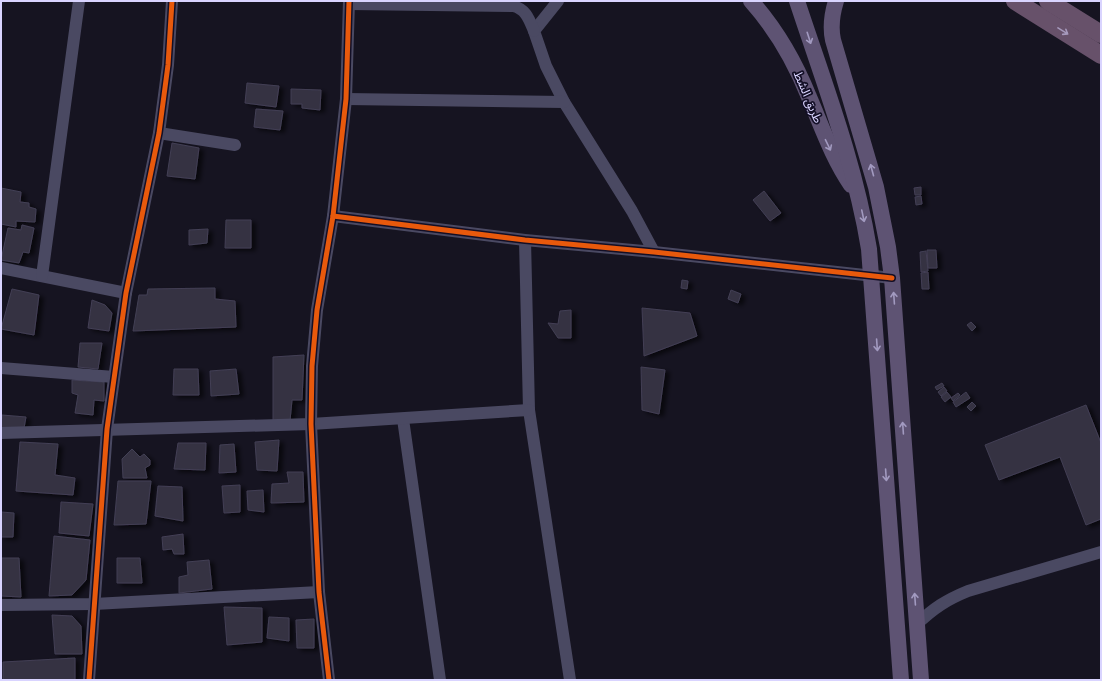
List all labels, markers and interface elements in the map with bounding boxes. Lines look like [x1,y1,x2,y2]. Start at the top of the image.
one-way arrow [1057,27,1068,35]
one-way arrow [806,32,814,44]
street label: طريق الشط [790,68,826,126]
one-way arrow [825,139,832,151]
one-way arrow [868,164,875,177]
one-way arrow [860,209,868,222]
one-way arrow [890,292,897,305]
one-way arrow [873,338,880,351]
one-way arrow [899,422,906,435]
one-way arrow [882,468,889,481]
one-way arrow [911,593,918,606]

